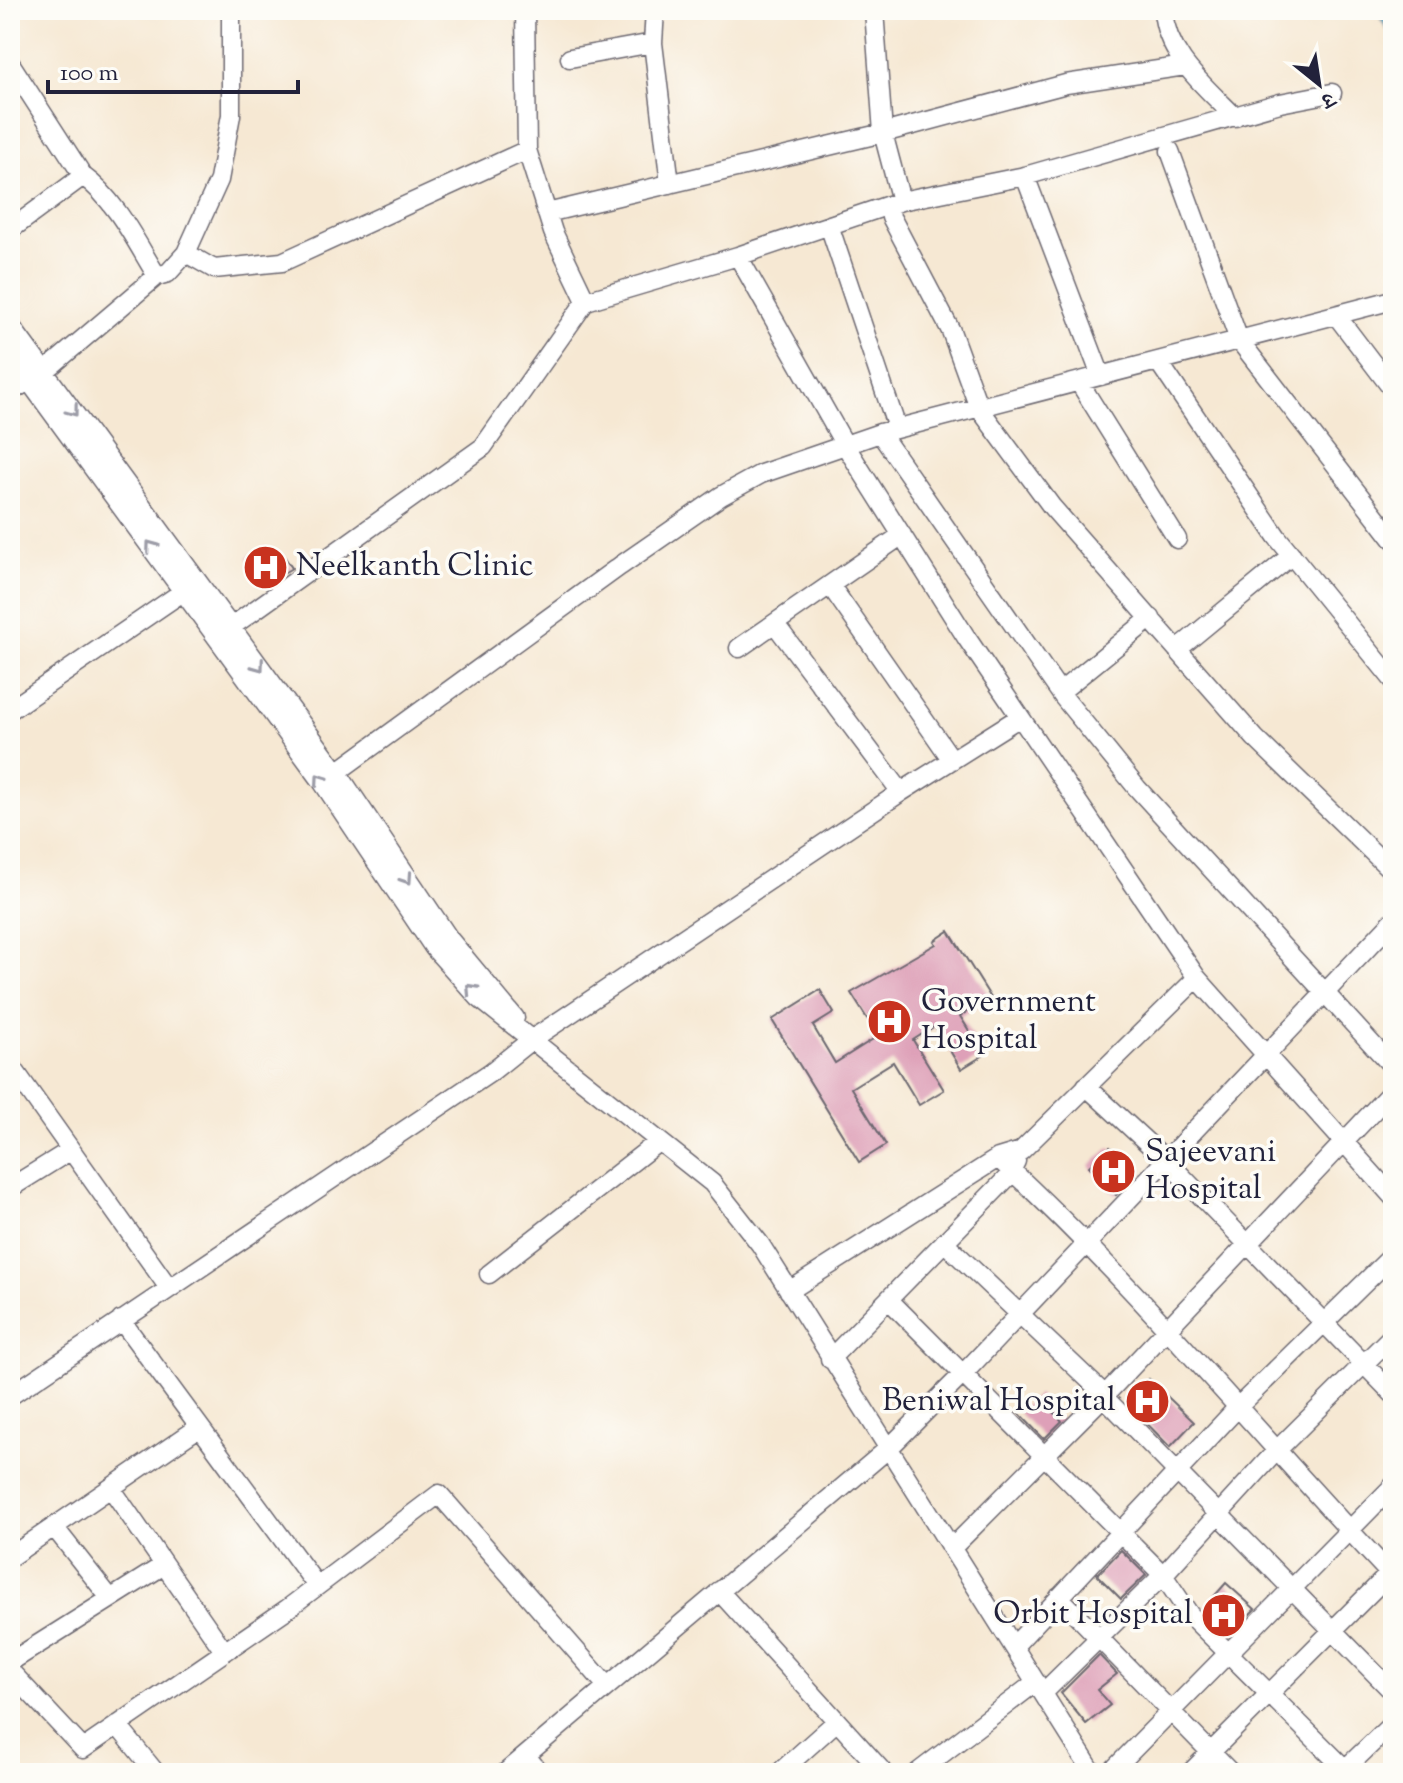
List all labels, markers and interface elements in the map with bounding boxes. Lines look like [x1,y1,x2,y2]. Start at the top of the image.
scale bar [48,44,298,94]
north arrow [1279,44,1359,124]
text: 100 m [60,57,118,91]
text: उ [1313,81,1342,116]
one-way arrow [63,402,77,416]
one-way arrow [146,540,160,554]
hospital icon: Neelkanth Clinic [241,543,289,591]
place label: Neelkanth Clinic [296,544,533,590]
one-way arrow [249,657,264,671]
one-way arrow [315,773,330,787]
one-way arrow [397,871,412,885]
place label: Government Hospital [921,980,1096,1063]
one-way arrow [467,984,481,999]
hospital icon: Government Hospital [866,997,914,1045]
place label: Sajeevani Hospital [1145,1130,1276,1213]
hospital icon: Sajeevani Hospital [1090,1147,1138,1195]
hospital icon: Beniwal Hospital [1123,1378,1171,1426]
place label: Beniwal Hospital [882,1379,1116,1425]
hospital icon: Orbit Hospital [1200,1591,1248,1639]
place label: Orbit Hospital [993,1592,1193,1638]

